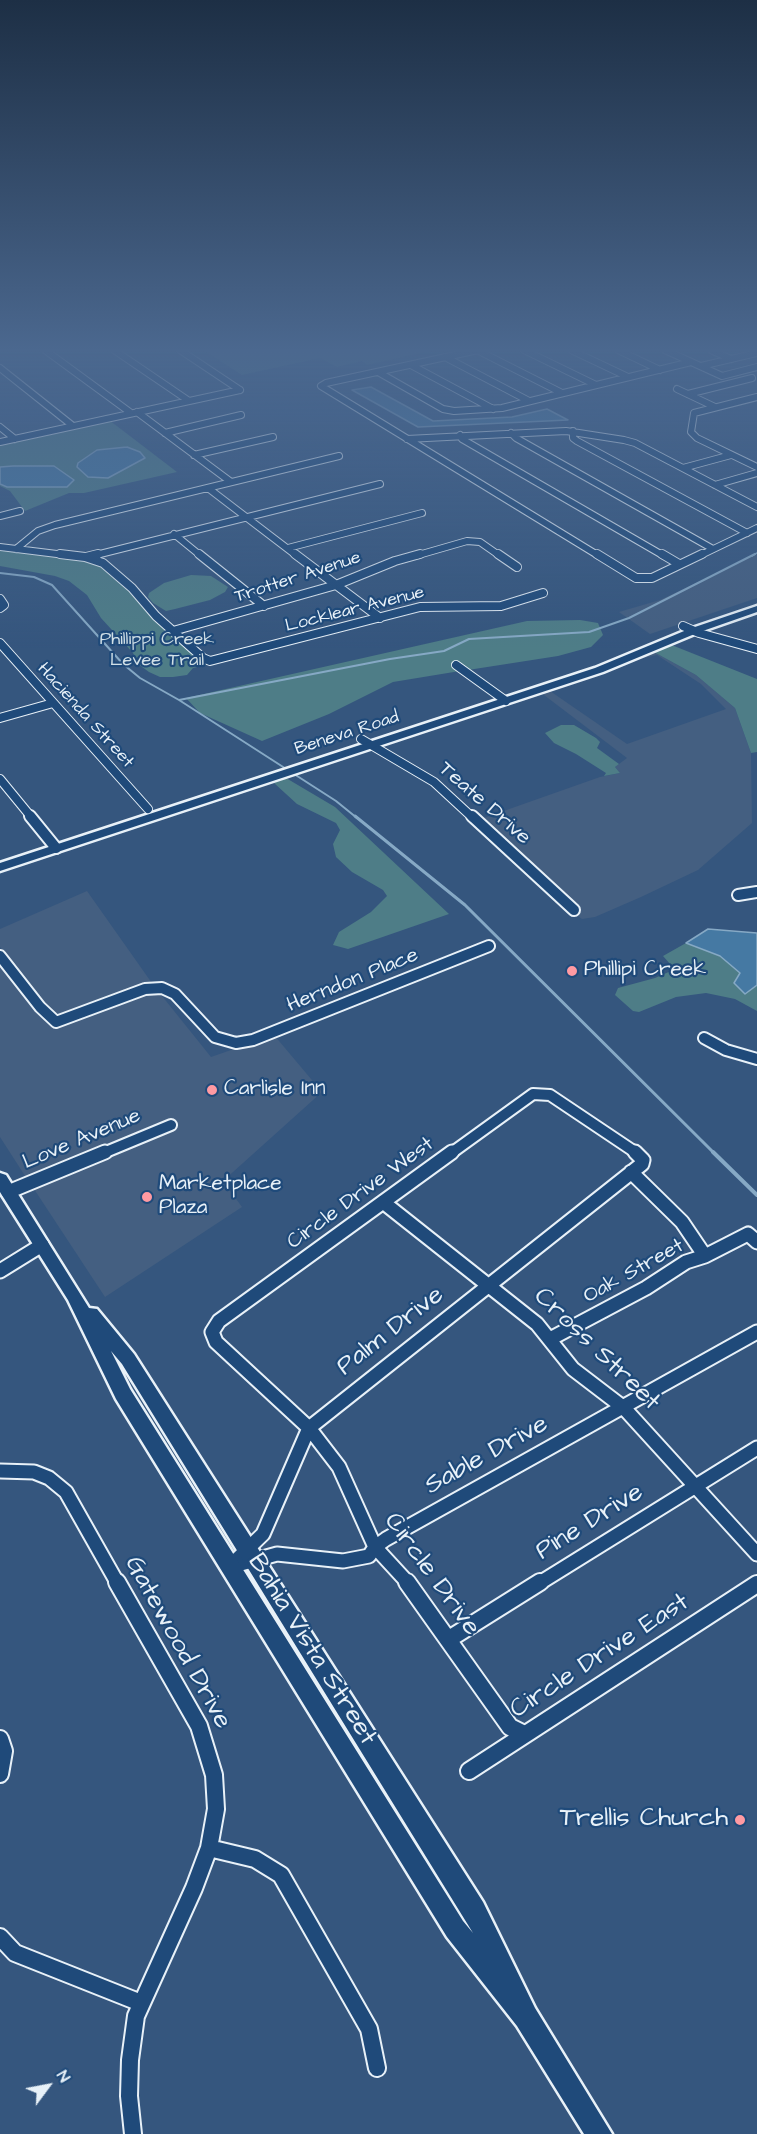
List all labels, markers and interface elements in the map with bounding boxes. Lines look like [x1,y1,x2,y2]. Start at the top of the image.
street label: Trotter Avenue [232,547,364,609]
street label: Locklear Avenue [283,582,427,638]
park label: Phillippi Creek Levee Trail [100,629,214,672]
street label: Hacienda Street [32,659,138,773]
street label: Beneva Road [292,707,402,761]
street label: Teate Drive [433,757,535,851]
street label: Herndon Place [284,943,422,1019]
place label: Phillipi Creek [584,958,706,984]
marker: Phillipi Creek [565,964,579,978]
place label: Carlisle Inn [224,1077,325,1103]
marker: Carlisle Inn [205,1083,219,1097]
street label: Love Avenue [19,1104,145,1176]
street label: Circle Drive West [283,1132,439,1256]
place label: Marketplace Plaza [159,1172,282,1222]
marker: Marketplace Plaza [140,1190,154,1204]
street label: Oak Street [579,1234,689,1310]
street label: Palm Drive [331,1281,451,1383]
street label: Cross Street [526,1282,666,1418]
street label: Sable Drive [420,1409,554,1503]
street label: Pine Drive [531,1478,649,1568]
street label: Circle Drive [376,1507,486,1643]
street label: Bahia Vista Street [240,1549,382,1751]
street label: Gatewood Drive [117,1551,237,1735]
street label: Circle Drive East [505,1588,695,1726]
place label: Trellis Church [560,1804,728,1836]
marker: Trellis Church [733,1813,747,1827]
north arrow [18,2056,78,2116]
text: N [51,2066,75,2087]

